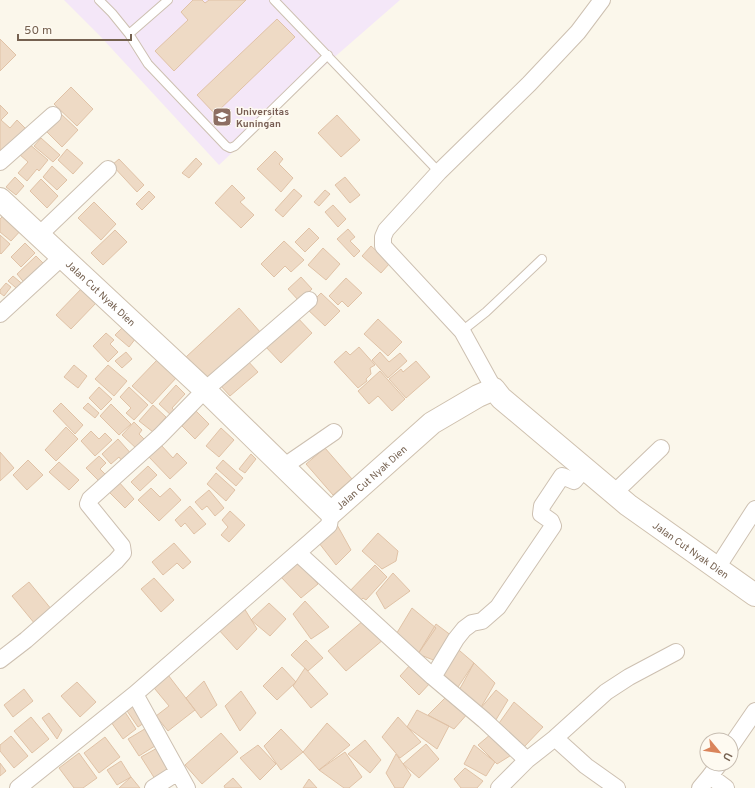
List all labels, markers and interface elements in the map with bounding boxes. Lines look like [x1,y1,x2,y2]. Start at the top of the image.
scale bar [18,16,131,42]
text: 50 m [24,23,52,39]
school or university icon: Universitas Kuningan [211,106,233,128]
place label: Universitas Kuningan [236,106,289,131]
street label: Jalan Cut Nyak Dien [62,259,138,330]
street label: Jalan Cut Nyak Dien [334,443,410,513]
street label: Jalan Cut Nyak Dien [649,519,731,582]
north arrow [699,732,739,772]
text: U [719,750,735,763]

